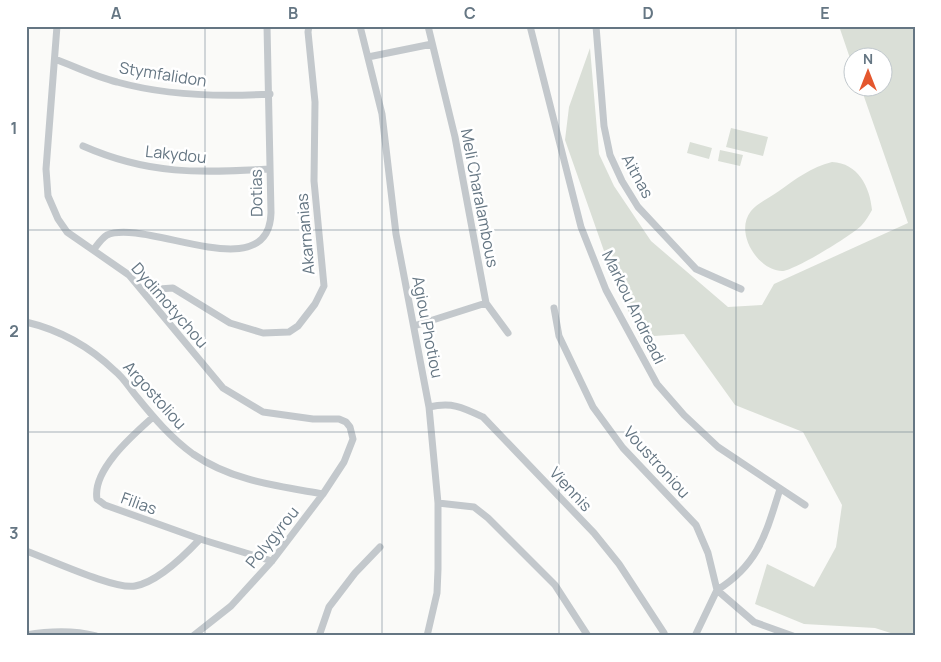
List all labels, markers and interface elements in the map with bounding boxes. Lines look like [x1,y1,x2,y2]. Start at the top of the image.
text: A [111,2,122,24]
text: B [288,2,298,24]
text: C [464,2,476,24]
text: D [642,2,654,24]
text: E [820,2,830,24]
north arrow [844,48,894,98]
text: N [863,49,873,68]
street label: Stymfalidon [118,56,208,92]
text: 1 [10,117,18,139]
street label: Meli Charalambous [456,127,504,269]
street label: Lakydou [144,140,208,168]
street label: Aitnas [617,150,659,202]
street label: Dotias [245,169,267,217]
street label: Akarnanias [290,192,320,276]
street label: Markou Andreadi [597,246,671,368]
street label: Dydimotychou [127,258,213,352]
street label: Agiou Photiou [407,274,449,380]
text: 2 [9,320,19,342]
street label: Argostoliou [118,356,192,434]
street label: Voustroniou [619,421,695,503]
street label: Viennis [545,462,597,516]
street label: Filias [118,486,160,520]
street label: Polygyrou [240,502,304,572]
text: 3 [9,522,19,544]

